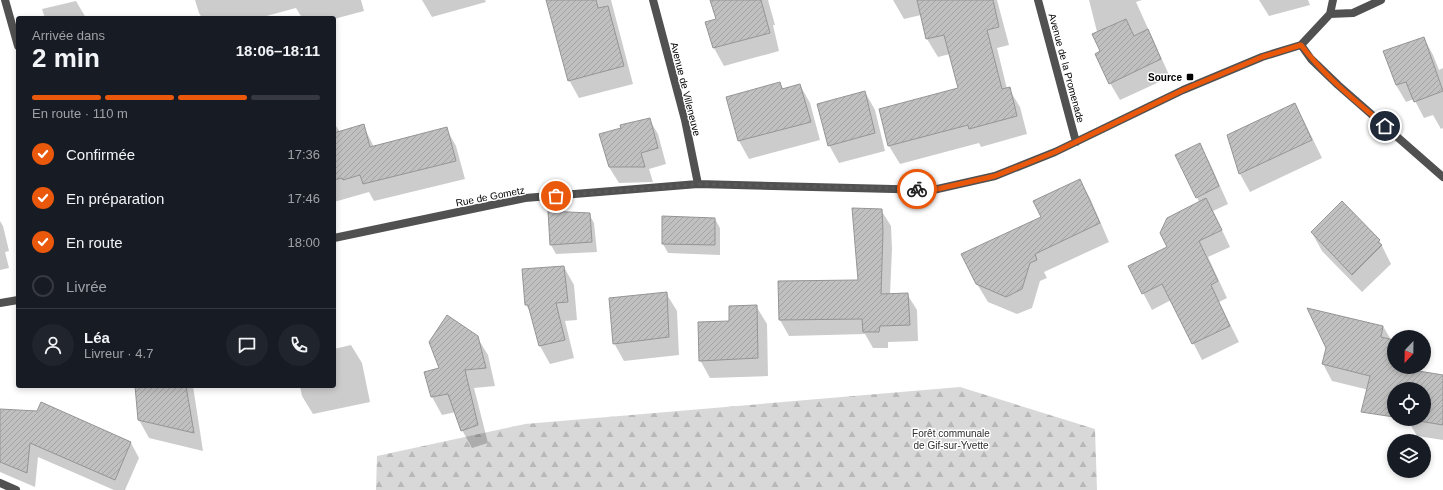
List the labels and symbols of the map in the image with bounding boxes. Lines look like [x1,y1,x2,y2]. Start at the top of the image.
street label: Avenue de la Promenade [1047,12,1087,124]
street label: Avenue de Villeneuve [669,41,703,138]
place label: Source [1148,72,1182,83]
marker: Source [1185,72,1195,82]
pin [1368,109,1402,143]
courier [897,169,937,209]
pin [539,179,573,213]
street label: Rue de Gometz [455,184,526,209]
north arrow [1387,330,1431,374]
park label: Forêt communale de Gif-sur-Yvette [912,428,990,451]

